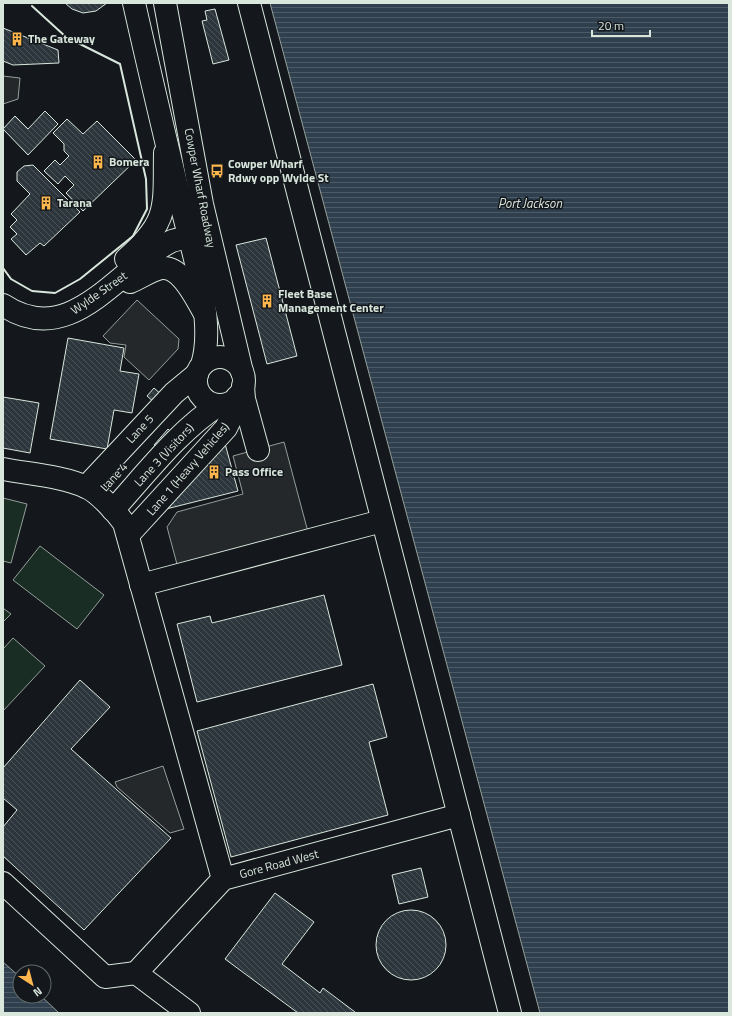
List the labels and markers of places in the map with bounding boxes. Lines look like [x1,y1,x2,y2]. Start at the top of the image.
place label: The Gateway [28,29,95,48]
building icon: The Gateway [9,31,25,47]
place label: Bomera [109,152,149,171]
building icon: Bomera [90,154,106,170]
place label: Cowper Wharf Rdwy opp Wylde St [228,154,329,187]
bus stop icon: Cowper Wharf Rdwy opp Wylde St [209,163,225,179]
place label: Tarana [57,193,92,212]
building icon: Tarana [38,195,54,211]
place label: Fleet Base Management Center [278,284,384,317]
building icon: Fleet Base Management Center [259,293,275,309]
place label: Pass Office [225,462,283,481]
building icon: Pass Office [206,464,222,480]

